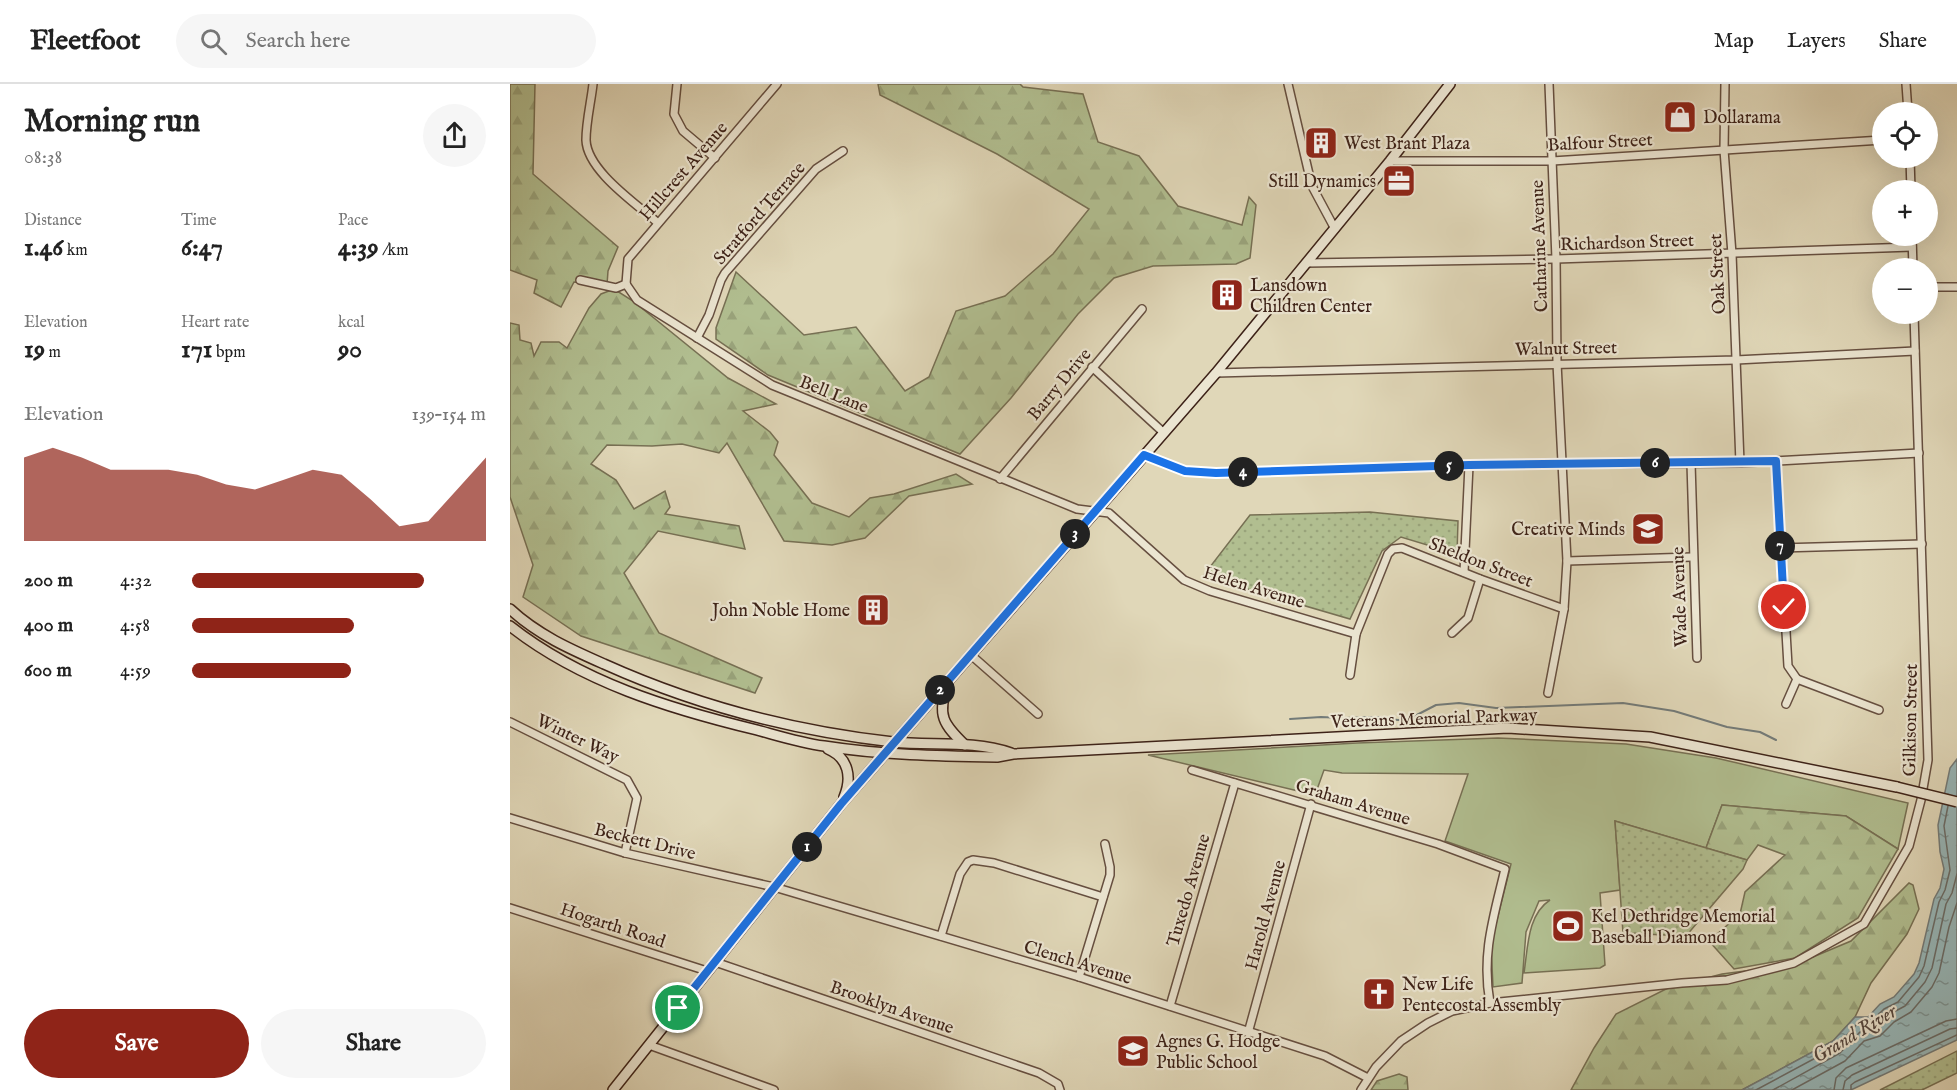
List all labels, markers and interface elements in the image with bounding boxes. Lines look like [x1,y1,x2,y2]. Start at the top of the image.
search box [176,14,596,68]
text: Fleetfoot [30,24,140,59]
icon: search [197,25,230,58]
text: Search here [245,27,350,55]
text: Map [1714,28,1754,55]
text: Layers [1787,28,1846,55]
text: Share [1879,28,1927,55]
shop icon: Dollarama [1662,99,1698,135]
text: Morning run [24,101,200,143]
map controls [1872,102,1938,324]
button: locate [1872,102,1938,168]
button: share [423,104,486,167]
place label: Dollarama [1703,107,1781,130]
street label: Hillcrest Avenue [635,118,734,226]
building icon: West Brant Plaza [1303,125,1339,161]
street label: Balfour Street [1547,129,1653,158]
place label: West Brant Plaza [1344,133,1470,156]
text: 08:38 [24,145,62,170]
street label: Stratford Terrace [709,158,811,270]
office icon: Still Dynamics [1381,163,1417,199]
place label: Still Dynamics [1269,171,1376,194]
street label: Catharine Avenue [1527,179,1554,313]
button: + [1872,180,1938,246]
text: Distance [24,211,82,231]
text: Time [181,211,217,231]
text: Pace [338,211,368,231]
street label: Richardson Street [1560,230,1694,257]
text: 1.46 [24,231,63,264]
text: 6:47 [181,231,223,264]
text: 4:39 [338,231,379,264]
street label: Oak Street [1705,233,1732,315]
text: km [63,241,88,261]
text: /km [379,241,409,261]
button: − [1872,258,1938,324]
place label: Lansdown Children Center [1250,275,1372,319]
building icon: Lansdown Children Center [1209,277,1245,313]
text: Elevation [24,313,87,333]
text: Heart rate [181,313,249,333]
text: kcal [338,313,365,333]
text: 19 [24,333,45,366]
text: 171 [181,333,213,366]
text: 90 [338,333,362,366]
street label: Walnut Street [1515,337,1617,362]
text: m [45,343,61,363]
text: bpm [213,343,246,363]
street label: Barry Drive [1023,344,1097,426]
street label: Bell Lane [796,371,871,420]
text: Elevation [24,402,103,427]
text: 139–154 m [411,402,486,427]
pin: 6 [1640,448,1670,478]
pin: 5 [1434,451,1464,481]
text: 6 [1652,453,1658,473]
text: 5 [1446,456,1452,476]
pin: 4 [1228,457,1258,487]
text: 4 [1239,462,1247,482]
school or university icon: Creative Minds [1630,511,1666,547]
pin: 3 [1060,519,1090,549]
place label: Creative Minds [1511,519,1625,542]
text: 3 [1072,524,1078,544]
pin: 7 [1765,531,1795,561]
street label: Sheldon Street [1425,533,1536,594]
text: 7 [1776,536,1784,556]
street label: Wade Avenue [1667,546,1694,648]
street label: Helen Avenue [1200,562,1307,615]
text: 200 m [24,568,73,593]
text: 4:32 [120,568,152,593]
pin [1758,581,1809,632]
icon: check [1767,590,1800,623]
building icon: John Noble Home [855,592,891,628]
place label: John Noble Home [710,600,850,623]
text: 400 m [24,613,73,638]
text: 4:58 [120,613,150,638]
text: 600 m [24,658,72,683]
text: 4:59 [120,658,151,683]
street label: Gilkison Street [1899,663,1924,777]
pin: 2 [925,675,955,705]
text: 2 [936,680,944,700]
street label: Veterans Memorial Parkway [1329,704,1538,735]
street label: Winter Way [532,710,623,769]
street label: Graham Avenue [1292,775,1413,832]
street label: Beckett Drive [591,819,698,866]
street label: Tuxedo Avenue [1162,831,1216,949]
pin: 1 [792,832,822,862]
text: 1 [804,837,810,857]
street label: Harold Avenue [1241,858,1292,973]
street label: Hogarth Road [557,899,668,954]
place label: Kel Dethridge Memorial Baseball Diamond [1591,906,1775,950]
sports icon: Kel Dethridge Memorial Baseball Diamond [1550,908,1586,944]
street label: Clench Avenue [1021,936,1134,991]
place label: New Life Pentecostal Assembly [1402,974,1561,1018]
street label: Brooklyn Avenue [827,976,957,1040]
church icon: New Life Pentecostal Assembly [1361,976,1397,1012]
pin [652,982,703,1033]
icon: arrive [661,991,694,1024]
water label: Grand River [1808,999,1902,1069]
button: Save [24,1009,249,1078]
button: Share [261,1009,486,1078]
place label: Agnes G. Hodge Public School [1155,1031,1280,1075]
school or university icon: Agnes G. Hodge Public School [1115,1033,1151,1069]

